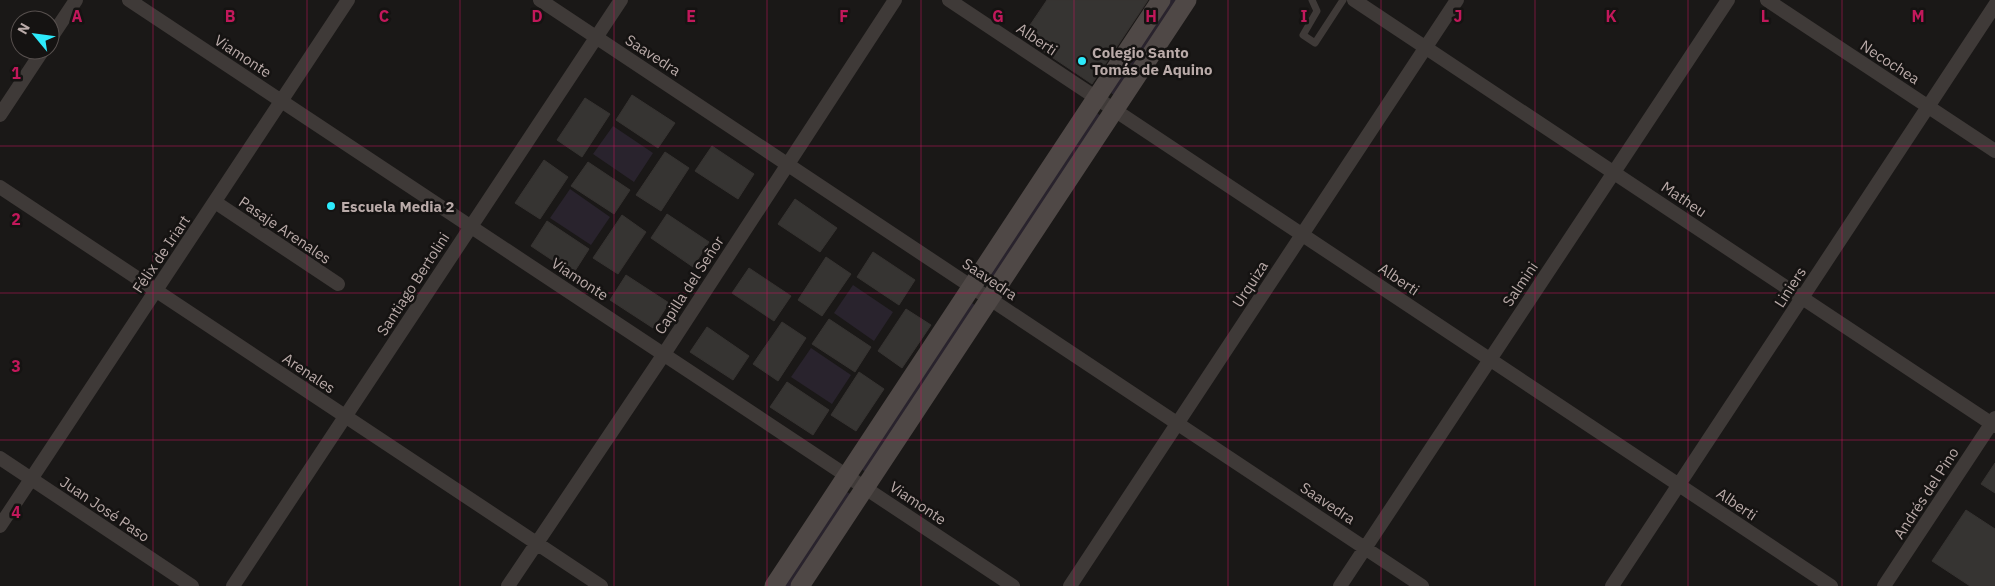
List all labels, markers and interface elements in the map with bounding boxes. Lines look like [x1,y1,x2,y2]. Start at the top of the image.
text: A [72,6,83,26]
text: B [225,6,236,26]
text: C [379,6,389,26]
text: D [531,6,543,26]
text: E [686,6,696,26]
text: F [839,6,849,26]
text: G [992,6,1004,26]
text: H [1145,6,1157,26]
text: I [1301,6,1308,26]
text: J [1454,6,1462,26]
text: K [1605,6,1617,26]
text: L [1761,6,1769,26]
text: M [1911,6,1925,26]
north arrow [10,10,60,60]
street label: Alberti [1013,18,1061,60]
text: N [13,20,34,37]
street label: Saavedra [622,30,684,80]
street label: Viamonte [211,31,275,81]
street label: Necochea [1857,36,1923,88]
place label: Colegio Santo Tomás de Aquino [1092,43,1212,79]
marker: Colegio Santo Tomás de Aquino [1076,55,1088,67]
text: 1 [11,63,21,83]
street label: Matheu [1658,177,1710,221]
street label: Pasaje Arenales [235,192,335,268]
place label: Escuela Media 2 [341,197,455,216]
marker: Escuela Media 2 [325,200,337,212]
text: 2 [11,209,21,229]
street label: Félix de Iriart [128,211,194,297]
street label: Santiago Bertolini [373,229,453,339]
street label: Capilla del Señor [650,232,728,338]
street label: Viamonte [548,254,612,304]
street label: Saavedra [959,254,1021,304]
street label: Urquiza [1228,257,1272,311]
street label: Alberti [1375,258,1423,300]
street label: Salmini [1498,258,1542,310]
street label: Liniers [1770,263,1810,311]
street label: Arenales [279,349,339,397]
text: 3 [11,356,21,376]
street label: Andrés del Pino [1889,444,1963,542]
street label: Juan José Paso [57,472,153,546]
street label: Viamonte [886,477,950,529]
street label: Saavedra [1297,478,1359,528]
street label: Alberti [1713,483,1761,525]
text: 4 [11,502,21,522]

